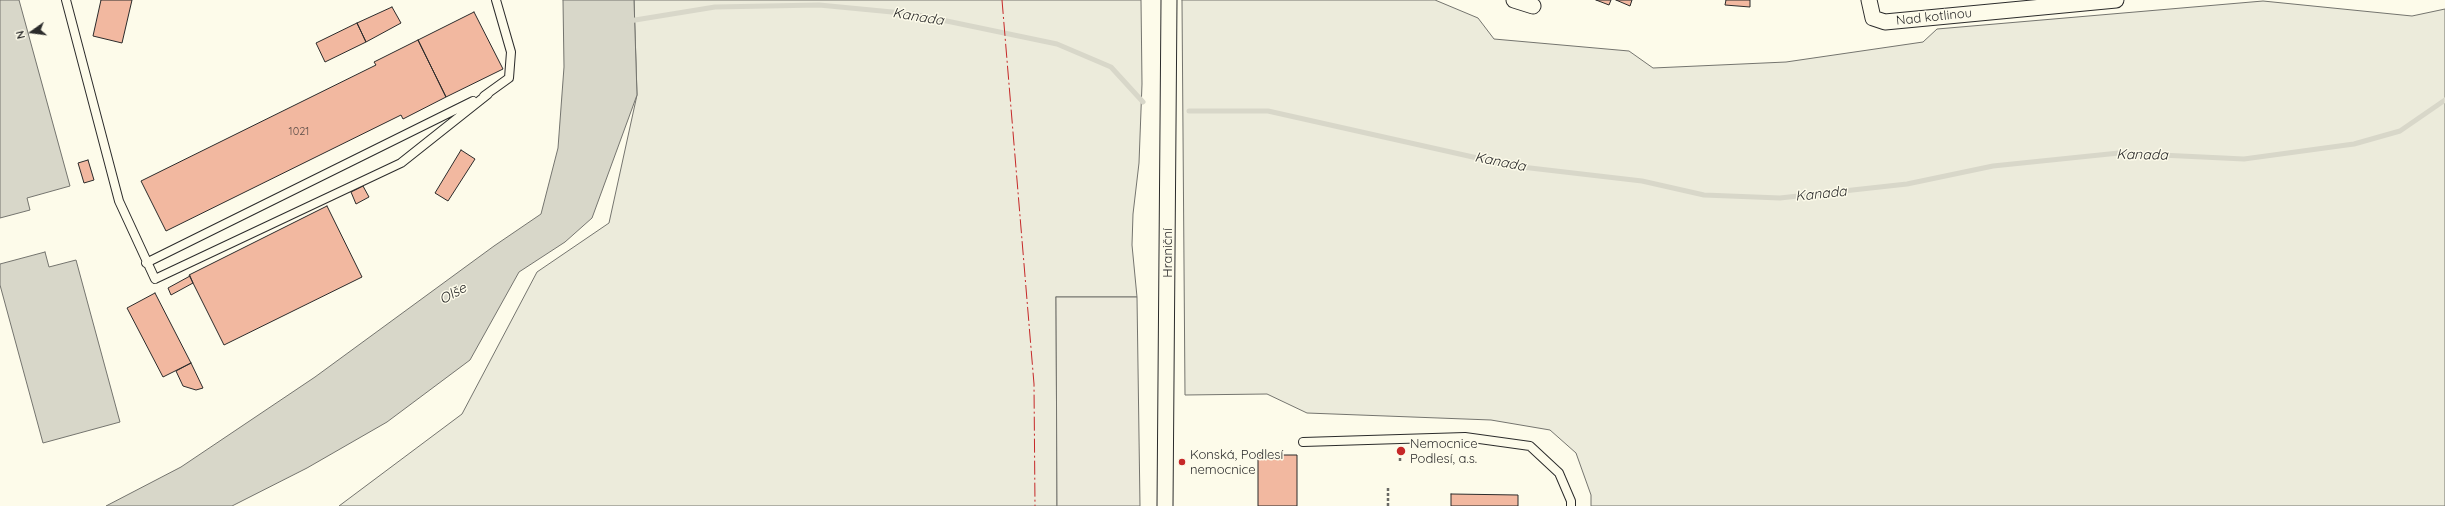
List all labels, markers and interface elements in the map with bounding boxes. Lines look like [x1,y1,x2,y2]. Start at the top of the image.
water label: Kanada [891,5,945,29]
street label: Nad kotlinou [1895,5,1973,29]
north arrow [12,12,52,52]
text: N [13,29,28,41]
house number: 1021 [289,125,309,139]
water label: Kanada [2116,146,2168,164]
water label: Kanada [1473,149,1527,175]
water label: Kanada [1795,183,1847,205]
street label: Hraniční [1160,228,1176,278]
water label: Olše [436,280,470,308]
place label: Nemocnice Podlesí, a.s. [1410,436,1478,467]
marker: Nemocnice Podlesí, a.s. [1395,445,1407,457]
place label: Konská, Podlesí nemocnice [1190,447,1283,478]
marker: Konská, Podlesí nemocnice [1177,457,1187,467]

